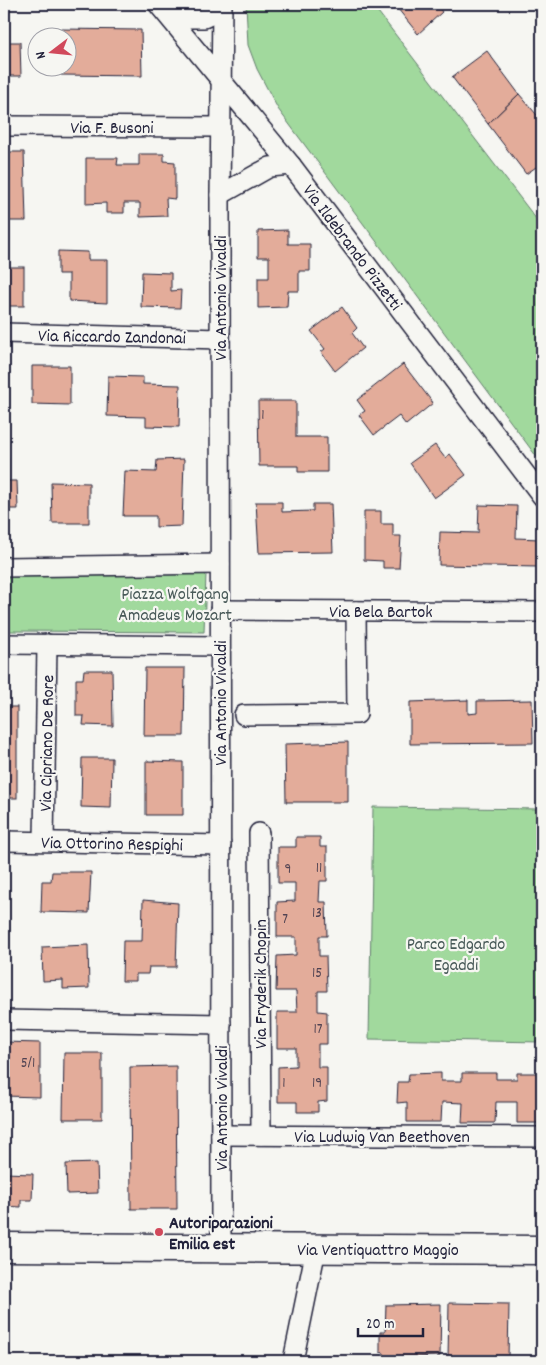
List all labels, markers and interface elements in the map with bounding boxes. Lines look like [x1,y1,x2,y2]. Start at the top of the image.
north arrow [28,28,78,78]
text: N [31,49,52,61]
street label: Via F. Busoni [70,117,154,142]
street label: Via Ildebrando Pizzetti [295,180,407,317]
street label: Via Antonio Vivaldi [210,236,235,360]
street label: Via Riccardo Zandonai [38,325,186,352]
house number: 1 [261,405,265,427]
park label: Piazza Wolfgang Amadeus Mozart [118,583,232,629]
street label: Via Bela Bartok [329,601,433,626]
street label: Via Antonio Vivaldi [210,641,235,765]
street label: Via Cipriano De Rore [35,674,62,812]
street label: Via Ottorino Respighi [41,832,183,859]
house number: 11 [316,858,322,880]
house number: 9 [285,859,291,881]
house number: 13 [312,903,322,925]
house number: 7 [282,909,288,931]
street label: Via Fryderik Chopin [250,919,275,1049]
park label: Parco Edgardo Egaddi [407,933,505,979]
house number: 15 [312,963,322,985]
house number: 17 [313,1019,323,1041]
street label: Via Antonio Vivaldi [211,1046,236,1170]
house number: 5/1 [21,1053,35,1075]
house number: 1 [282,1073,286,1095]
house number: 19 [312,1073,322,1095]
street label: Via Ludwig Van Beethoven [294,1126,470,1151]
place label: Autoriparazioni Emilia est [169,1212,274,1258]
marker: Autoriparazioni Emilia est [153,1226,165,1238]
street label: Via Ventiquattro Maggio [297,1239,459,1264]
scale bar [358,1305,424,1337]
text: 20 m [366,1314,394,1336]

